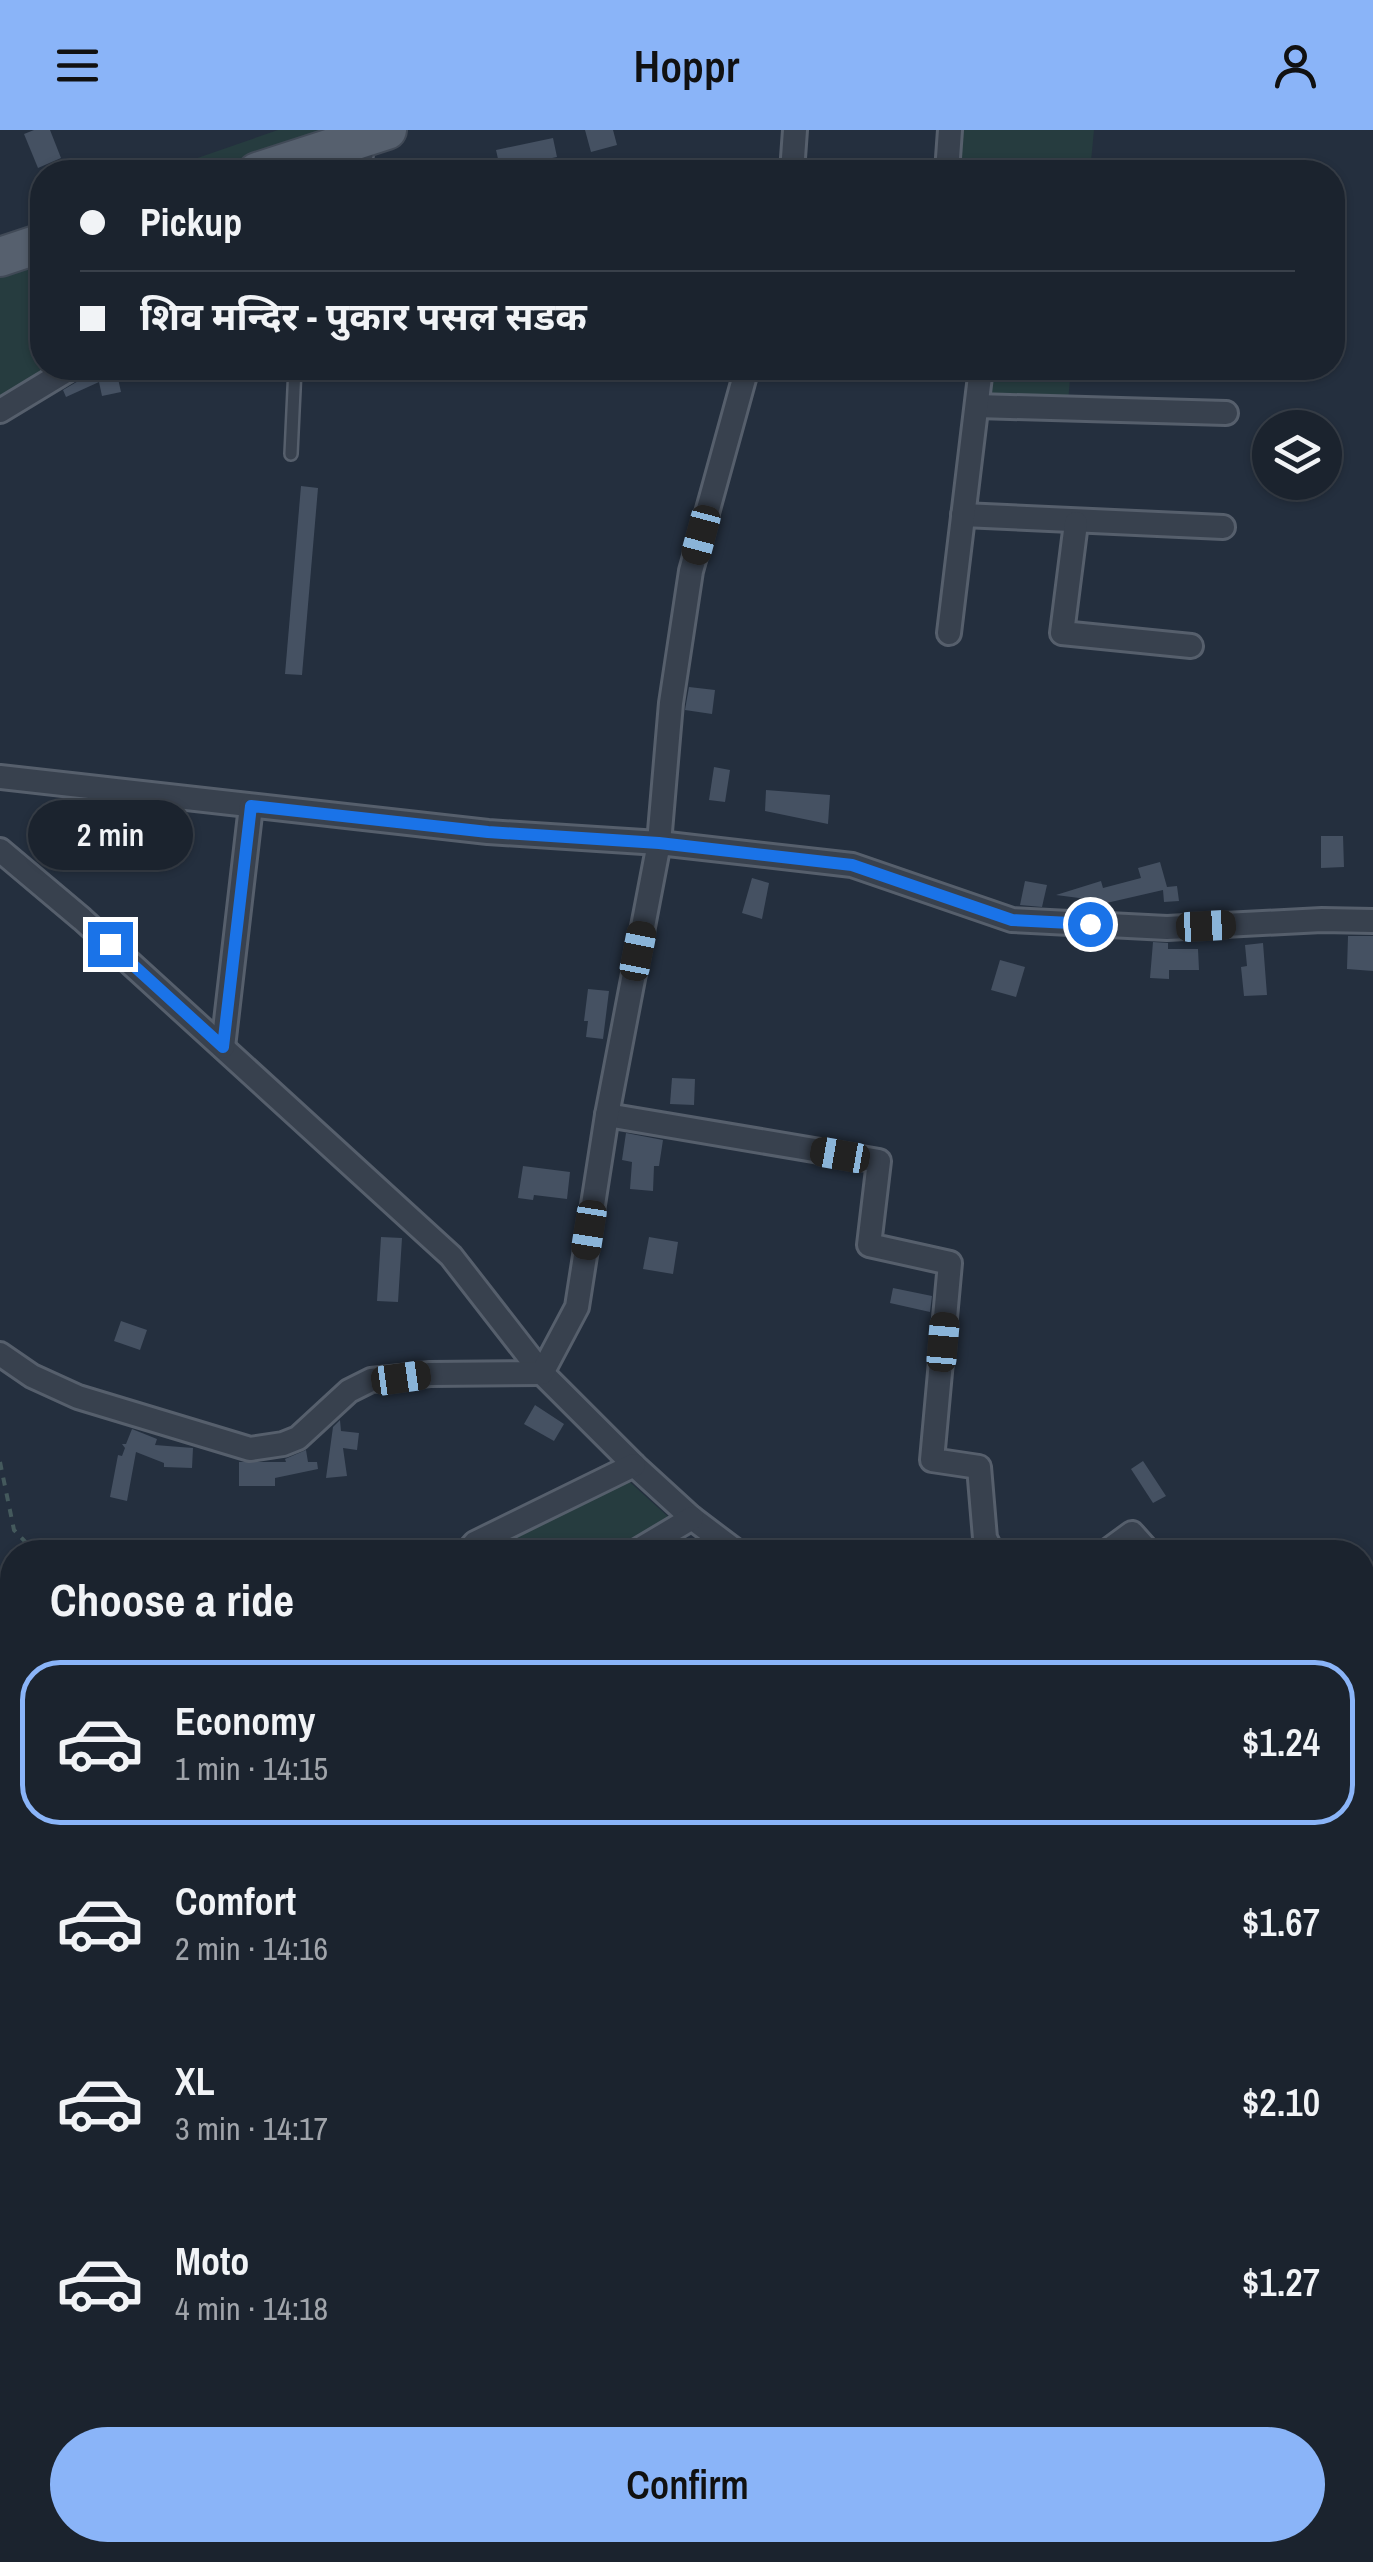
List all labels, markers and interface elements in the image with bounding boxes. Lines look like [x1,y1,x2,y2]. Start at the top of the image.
text: Hoppr [634,35,739,96]
icon: menu [50,38,105,93]
icon: person [1268,38,1323,93]
text: Pickup [140,197,242,248]
text: शिव मन्दिर - पुकार पसल सडक [140,291,587,342]
map controls [1252,410,1342,500]
button: layers [1252,410,1342,500]
car [679,502,723,568]
callout: 2 min [28,799,192,869]
text: 2 min [77,813,144,856]
route start [1068,902,1113,947]
car [1175,909,1237,943]
car [618,919,658,983]
route end [88,922,133,967]
car [808,1135,872,1175]
car [569,1198,609,1262]
car [925,1311,961,1373]
car [369,1359,433,1397]
text: Choose a ride [50,1569,294,1630]
text: Economy [175,1696,315,1747]
icon: car [55,1698,145,1788]
text: $1.24 [1242,1717,1320,1768]
text: 1 min · 14:15 [175,1747,328,1790]
text: Comfort [175,1876,296,1927]
icon: car [55,1878,145,1968]
text: $1.67 [1242,1897,1320,1948]
text: 2 min · 14:16 [175,1927,328,1970]
text: XL [175,2056,215,2107]
icon: car [55,2058,145,2148]
text: $2.10 [1242,2077,1320,2128]
text: 3 min · 14:17 [175,2107,328,2150]
text: Moto [175,2236,249,2287]
icon: car [55,2238,145,2328]
text: $1.27 [1242,2257,1320,2308]
text: 4 min · 14:18 [175,2287,328,2330]
button: Confirm [50,2427,1325,2542]

